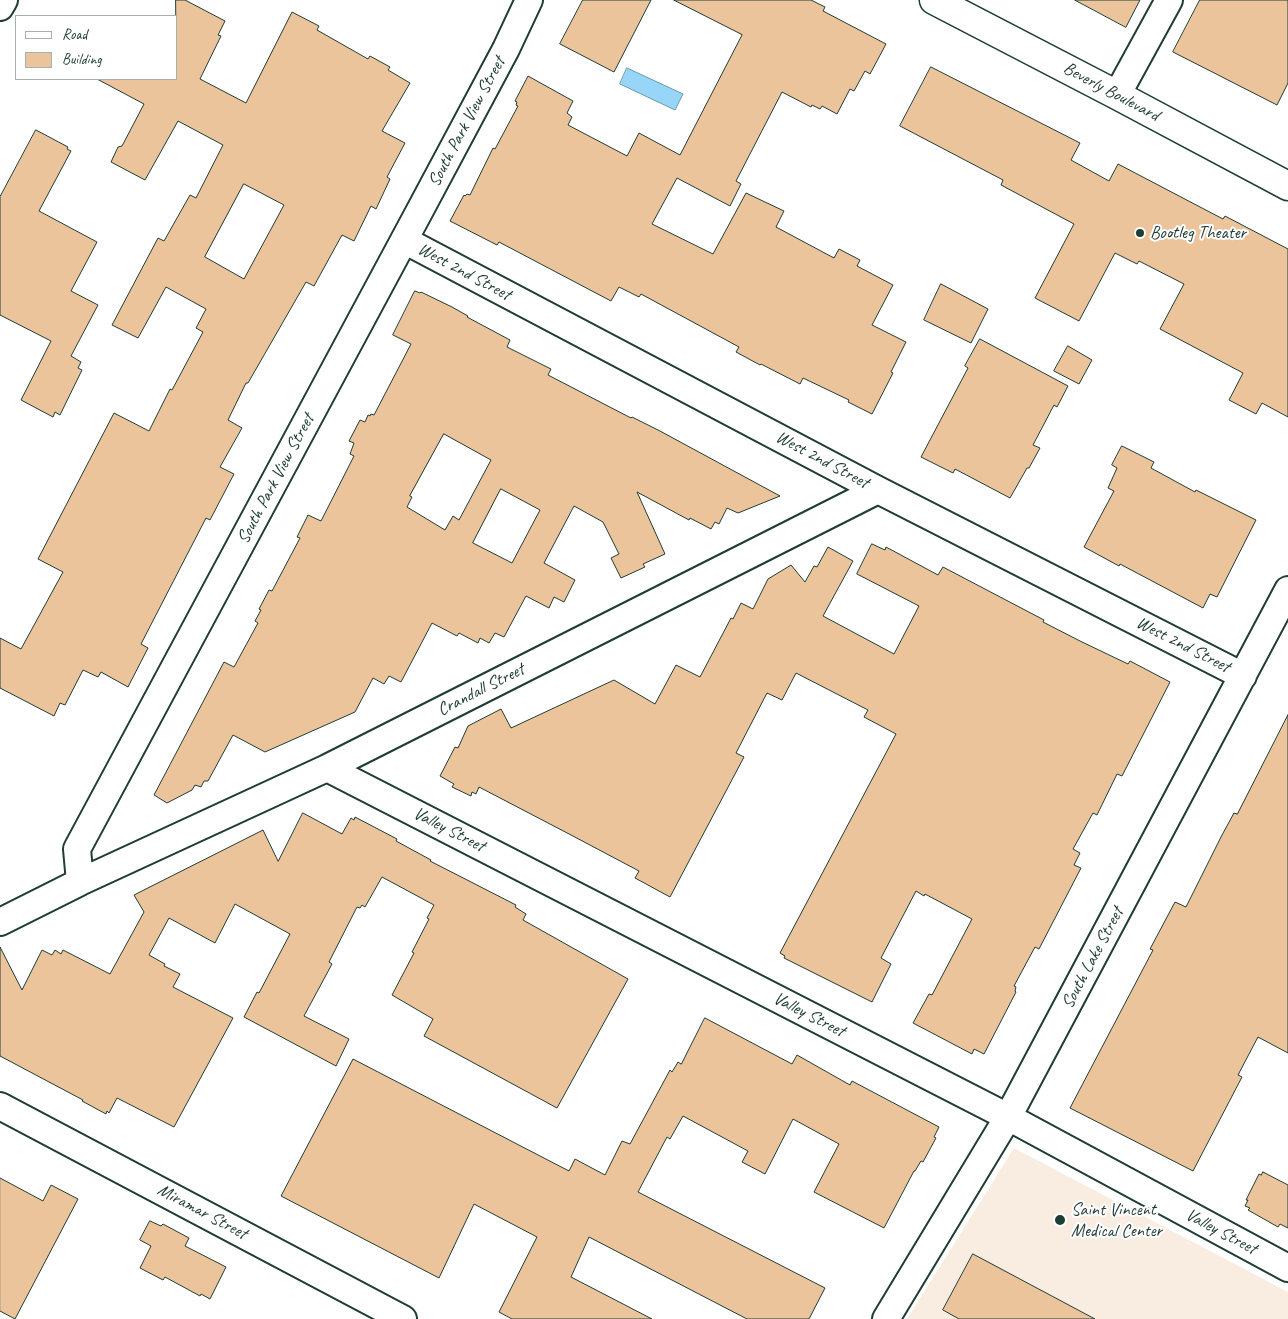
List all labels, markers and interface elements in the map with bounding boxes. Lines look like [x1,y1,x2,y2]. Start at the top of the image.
legend [15,15,178,80]
text: Road [62,25,87,44]
text: Building [62,50,101,69]
street label: South Park View Street [424,53,510,191]
street label: Beverly Boulevard [1059,58,1163,126]
place label: Bootleg Theater [1150,222,1246,244]
marker: Bootleg Theater [1134,227,1146,239]
street label: West 2nd Street [414,238,514,306]
street label: South Park View Street [233,410,319,548]
street label: West 2nd Street [772,426,872,494]
street label: West 2nd Street [1133,612,1233,678]
street label: Crandall Street [434,659,528,721]
street label: Valley Street [410,803,488,857]
street label: South Lake Street [1057,904,1129,1012]
street label: Valley Street [770,988,848,1042]
street label: Miramar Street [153,1179,251,1245]
place label: Saint Vincent Medical Center [1071,1199,1162,1242]
street label: Valley Street [1182,1204,1260,1260]
marker: Saint Vincent Medical Center [1053,1213,1067,1227]

